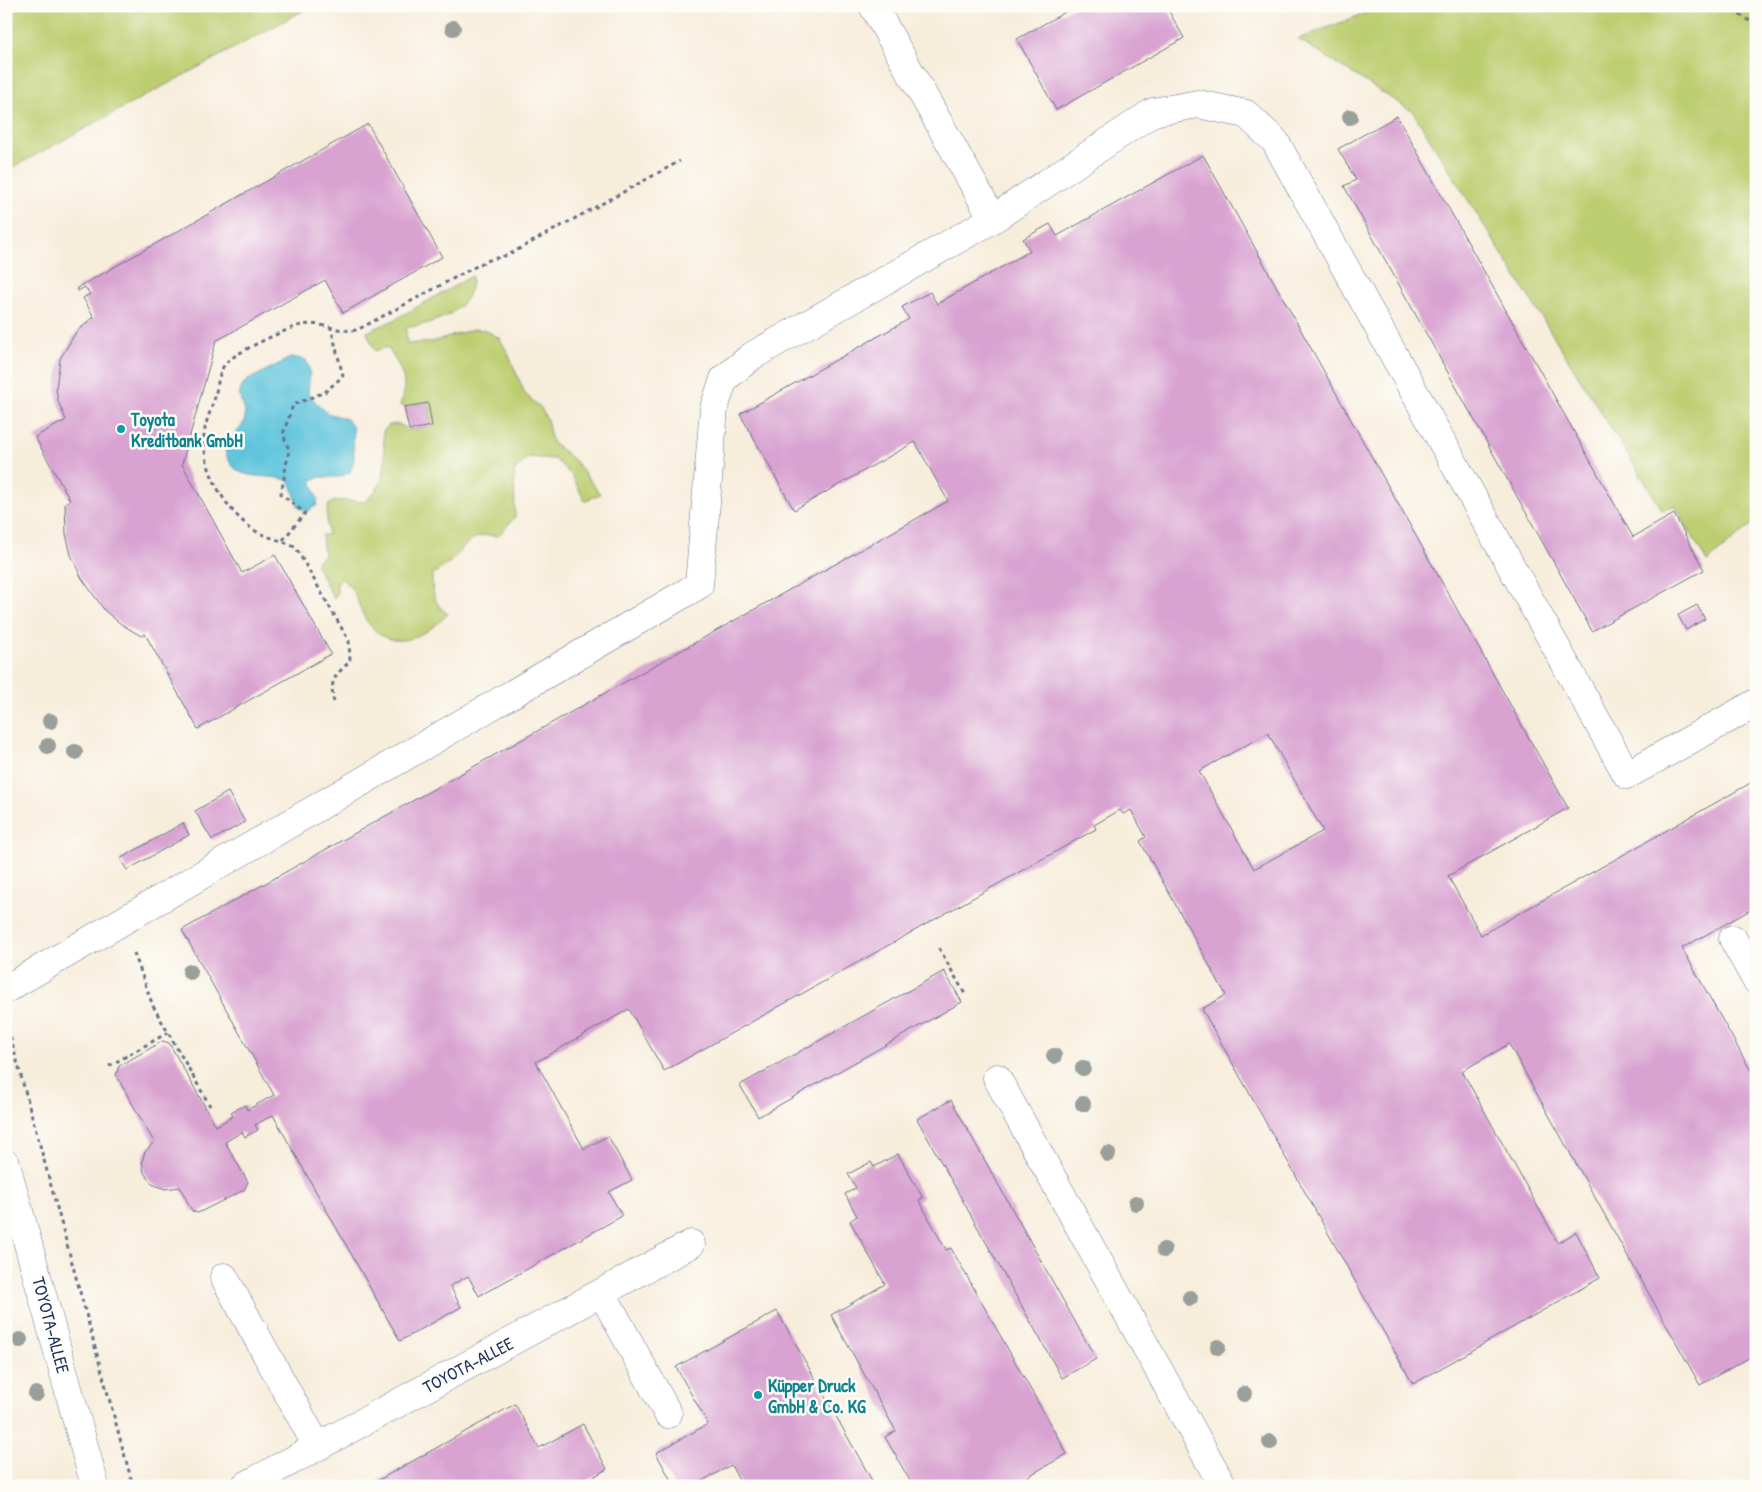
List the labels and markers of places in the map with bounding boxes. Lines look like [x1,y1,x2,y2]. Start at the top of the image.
place label: Toyota Kreditbank GmbH [130,407,243,453]
marker: Toyota Kreditbank GmbH [115,423,127,435]
place label: Küpper Druck GmbH & Co. KG [768,1373,866,1419]
marker: Küpper Druck GmbH & Co. KG [752,1389,764,1401]

